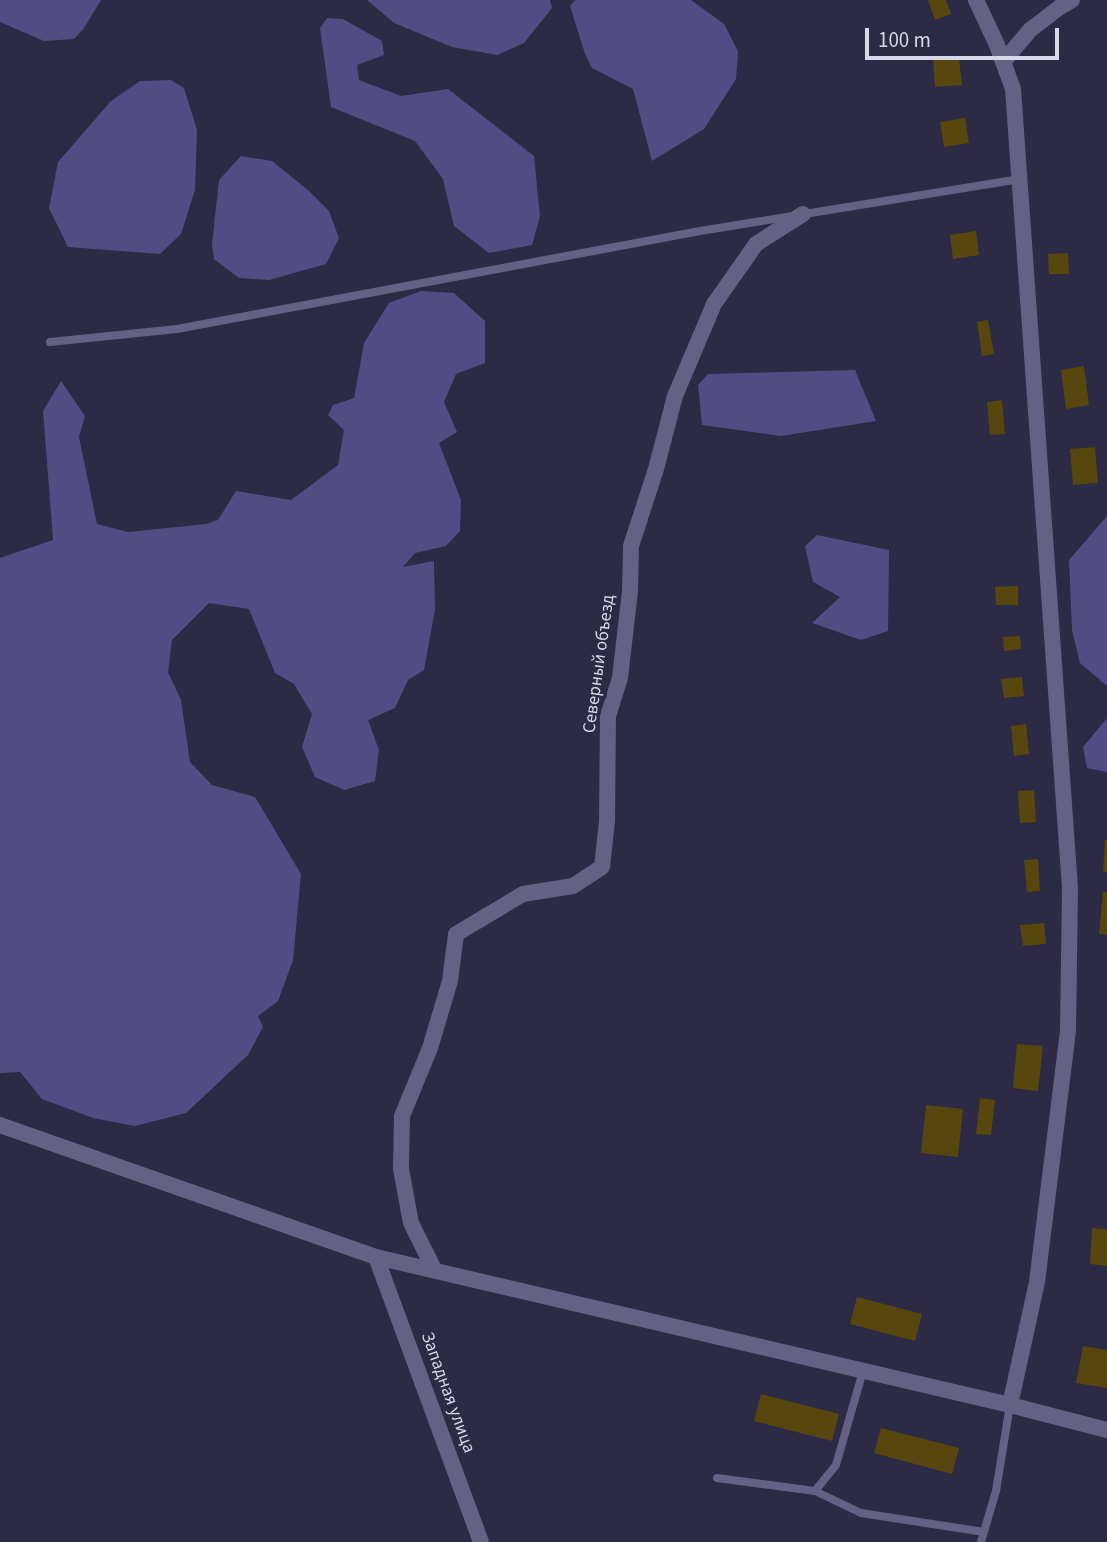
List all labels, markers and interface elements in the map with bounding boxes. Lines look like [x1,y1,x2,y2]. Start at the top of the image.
scale bar [869,14,1063,58]
text: 100 m [878,25,931,55]
street label: Северный объезд [580,593,620,735]
street label: Западная улица [415,1330,479,1456]

